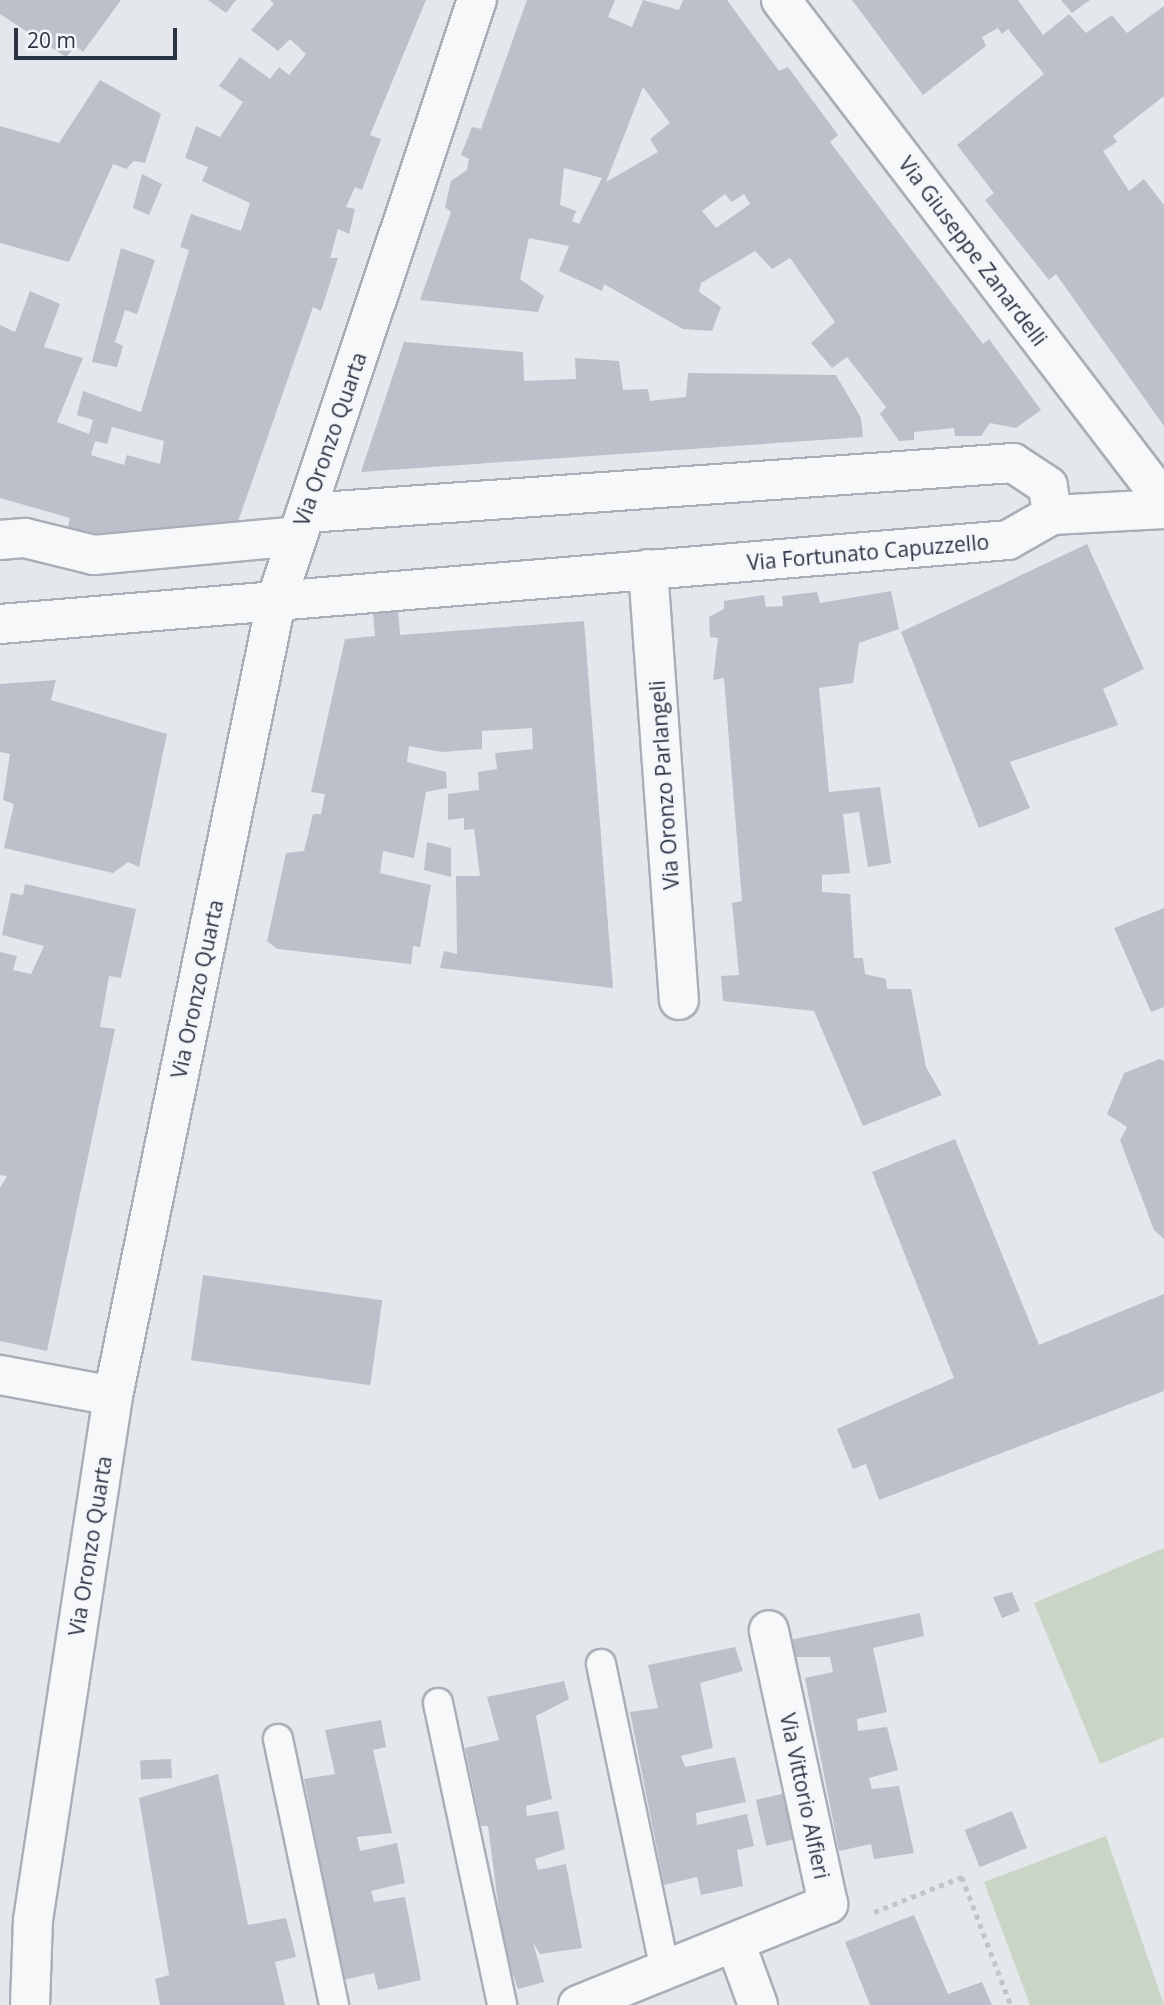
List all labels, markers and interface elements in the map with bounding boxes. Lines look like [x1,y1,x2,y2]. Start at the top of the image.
scale bar [18,14,180,58]
text: 20 m [27,26,76,54]
street label: Via Giuseppe Zanardelli [894,151,1052,351]
street label: Via Oronzo Quarta [288,349,372,529]
street label: Via Fortunato Capuzzello [746,529,990,575]
street label: Via Oronzo Parlangeli [644,679,684,891]
street label: Via Oronzo Quarta [166,897,228,1081]
street label: Via Oronzo Quarta [63,1454,117,1638]
street label: Via Vittorio Alfieri [775,1711,835,1881]

